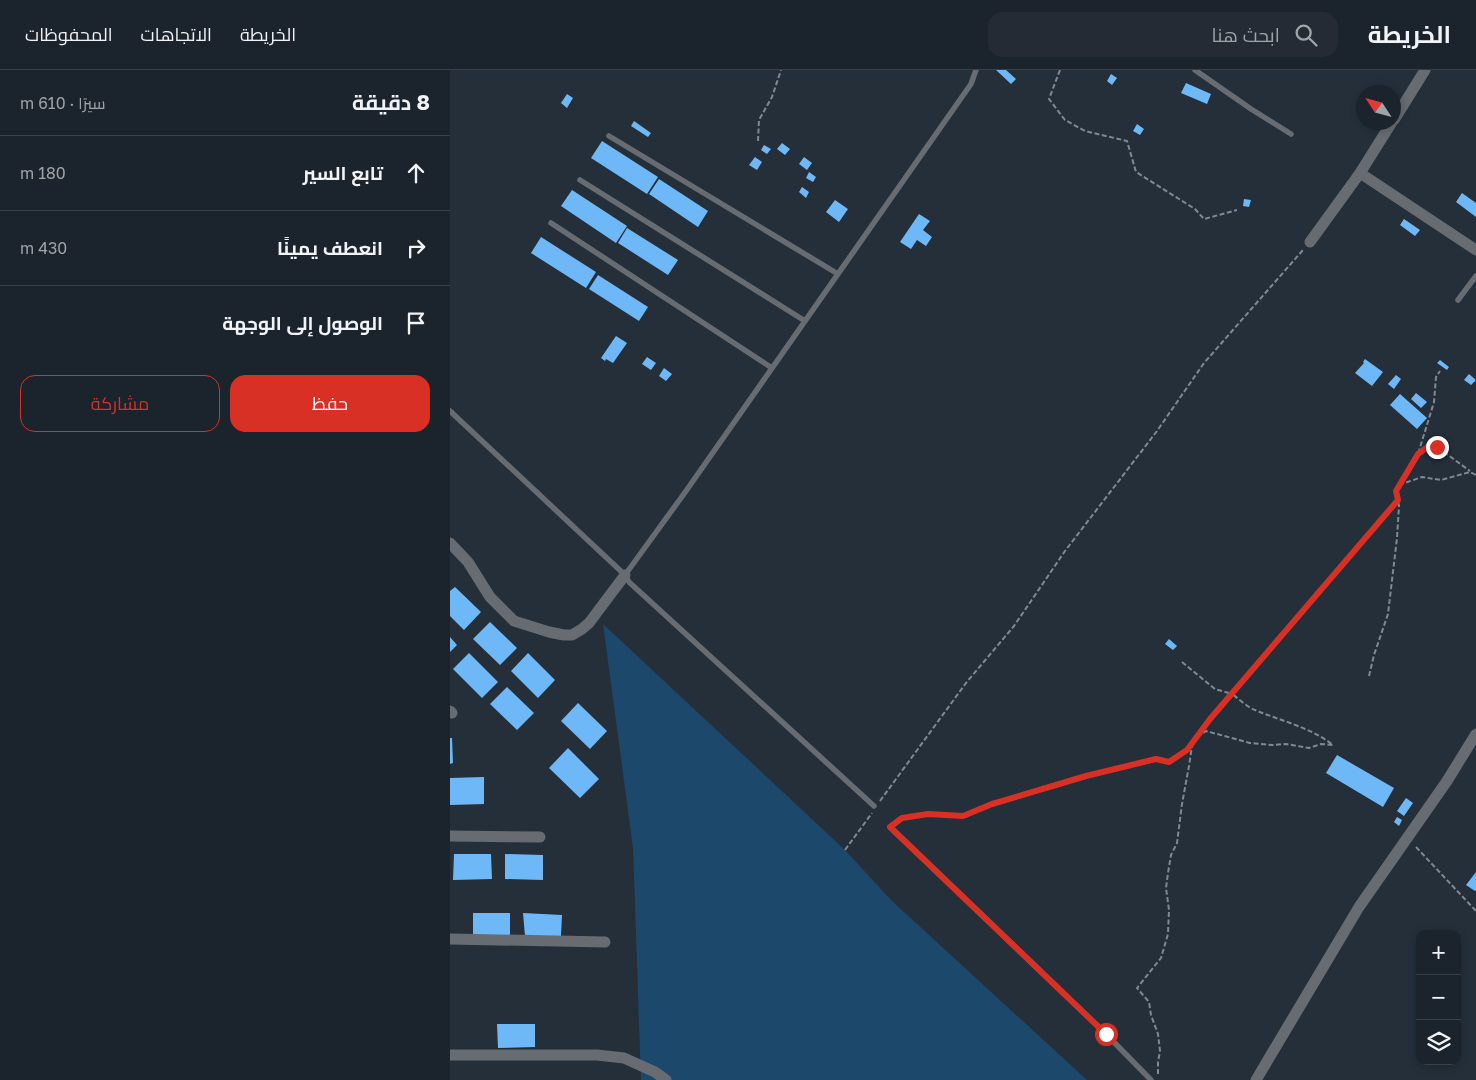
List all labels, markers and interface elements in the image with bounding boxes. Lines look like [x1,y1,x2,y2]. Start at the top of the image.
search box [988,12,1338,57]
text: الخريطة [1368,19,1451,48]
icon: search [1292,21,1320,49]
text: المحفوظات [25,23,113,45]
text: الاتجاهات [141,23,212,45]
text: الخريطة [240,23,296,45]
text: ابحث هنا [1212,23,1280,46]
north arrow [1356,85,1401,130]
text: 8 دقيقة [352,89,430,115]
text: سيرًا · 610 m [20,93,105,113]
icon: ahead [402,159,430,187]
text: تابع السير [303,161,383,184]
text: 180 m [20,163,66,183]
icon: right [402,234,430,262]
text: انعطف يمينًا [277,236,383,259]
text: 430 m [20,238,67,258]
icon: arrive [402,309,430,337]
text: الوصول إلى الوجهة [222,311,383,334]
button: مشاركة [20,375,220,432]
button: حفظ [230,375,430,432]
route end [1426,436,1449,459]
map controls [1416,930,1461,1065]
button: + [1416,930,1461,975]
button: − [1416,975,1461,1020]
button: layers [1416,1020,1461,1065]
route start [1095,1023,1118,1046]

